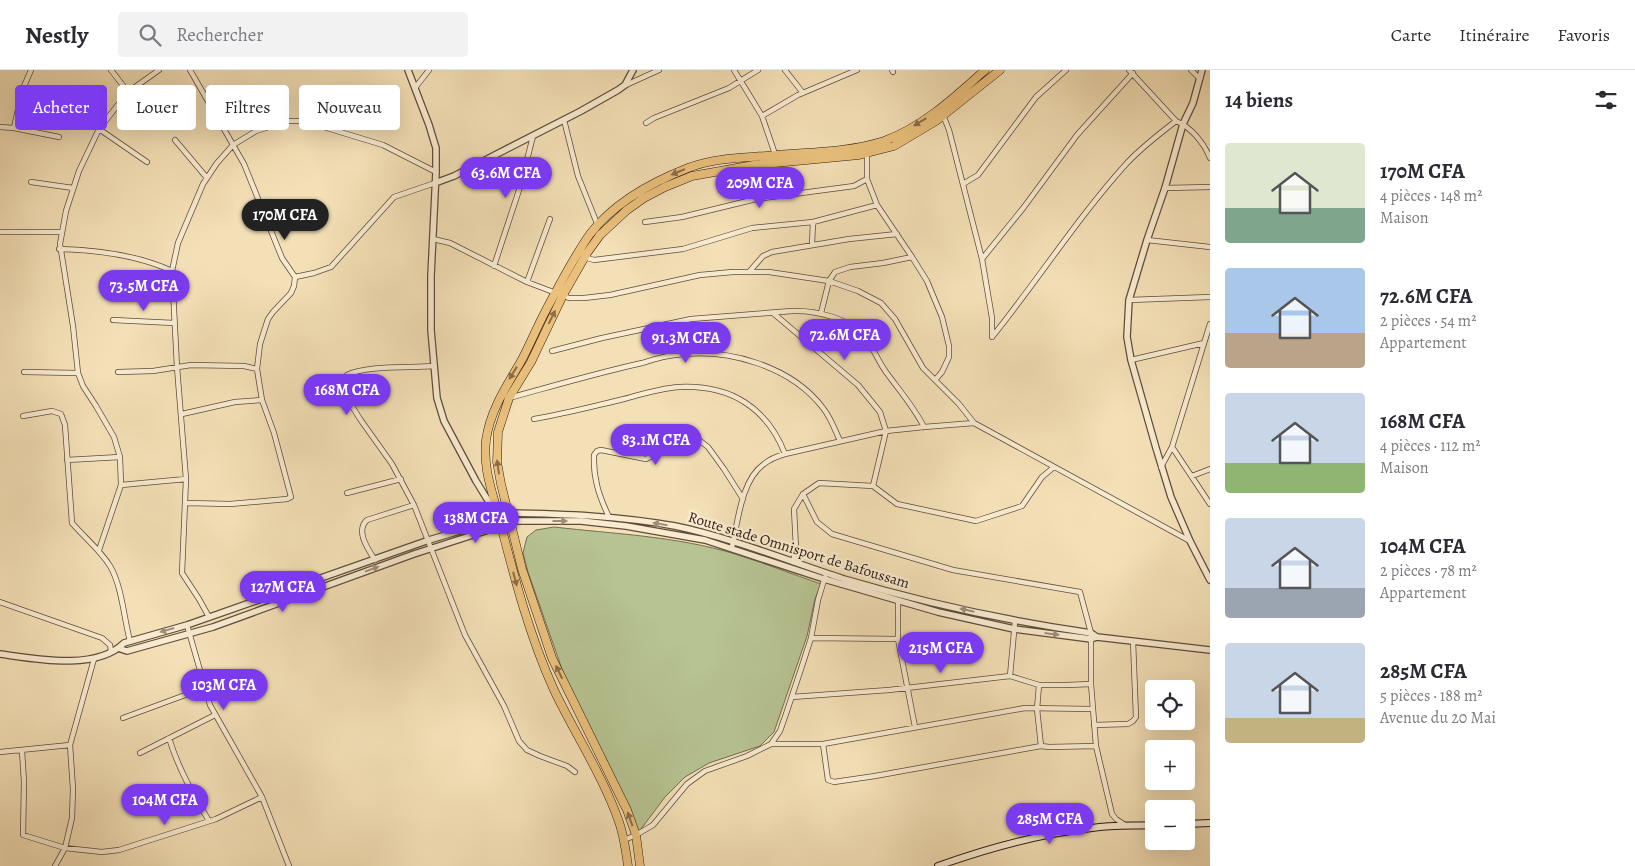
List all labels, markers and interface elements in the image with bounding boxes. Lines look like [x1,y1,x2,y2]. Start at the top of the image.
search box [118,12,468,57]
text: Nestly [25,19,88,51]
icon: search [136,21,164,49]
text: Rechercher [176,22,264,48]
text: Carte [1391,23,1431,47]
text: Itinéraire [1459,23,1530,47]
text: Favoris [1558,23,1610,47]
chip: Acheter [15,85,107,130]
chip: Louer [117,85,196,130]
chip: Filtres [206,85,289,130]
chip: Nouveau [299,85,400,130]
text: 14 biens [1225,86,1293,114]
icon: filters [1592,86,1620,114]
one-way arrow [913,117,926,126]
pin: 63.6M CFA [449,156,563,199]
text: 170M CFA [1380,157,1465,185]
text: 63.6M CFA [471,162,541,184]
icon: home [1265,163,1325,223]
pin: 209M CFA [708,166,812,209]
one-way arrow [671,169,685,177]
text: 209M CFA [726,172,794,194]
text: 4 pièces · 148 m² [1380,185,1482,207]
pin: 170M CFA [233,198,337,241]
text: 170M CFA [253,204,317,226]
text: Maison [1380,207,1429,229]
pin: 73.5M CFA [87,270,201,312]
text: 73.5M CFA [110,275,178,297]
text: 72.6M CFA [1380,282,1472,310]
icon: home [1265,288,1325,348]
one-way arrow [548,310,556,324]
text: 2 pièces · 54 m² [1380,310,1476,332]
pin: 72.6M CFA [788,318,902,361]
pin: 91.3M CFA [629,322,743,364]
text: 72.6M CFA [810,324,880,346]
text: 91.3M CFA [652,327,720,349]
text: Appartement [1380,332,1466,354]
one-way arrow [509,367,518,380]
pin: 168M CFA [295,374,399,416]
text: 168M CFA [315,379,379,401]
text: 168M CFA [1380,407,1465,435]
icon: home [1265,413,1325,473]
pin: 83.1M CFA [599,424,713,466]
text: 83.1M CFA [622,429,690,451]
text: 4 pièces · 112 m² [1380,435,1480,457]
text: Maison [1380,457,1429,479]
one-way arrow [494,458,502,474]
pin: 138M CFA [424,502,528,544]
text: 138M CFA [444,507,508,529]
street label: Route stade Omnisport de Bafoussam [686,507,913,593]
one-way arrow [552,517,568,525]
one-way arrow [651,520,667,528]
text: 104M CFA [1380,532,1466,560]
icon: home [1265,538,1325,598]
text: 2 pièces · 78 m² [1380,560,1477,582]
one-way arrow [365,565,380,573]
pin: 127M CFA [231,570,335,613]
one-way arrow [511,571,519,586]
text: 127M CFA [251,576,315,598]
text: Appartement [1380,582,1466,604]
one-way arrow [959,606,975,614]
one-way arrow [160,627,175,635]
one-way arrow [1044,630,1060,638]
pin: 215M CFA [889,632,993,674]
text: 215M CFA [909,637,973,659]
text: 285M CFA [1380,657,1467,685]
icon: home [1265,663,1325,723]
one-way arrow [555,665,563,679]
pin: 103M CFA [172,668,276,711]
text: 103M CFA [192,674,256,696]
map controls [1145,680,1195,850]
button: locate [1145,680,1195,730]
text: 5 pièces · 188 m² [1380,685,1483,707]
text: Avenue du 20 Mai [1380,707,1496,729]
button: + [1145,740,1195,790]
pin: 104M CFA [113,784,217,826]
text: 104M CFA [132,789,198,811]
button: − [1145,800,1195,850]
pin: 285M CFA [998,802,1102,845]
text: 285M CFA [1017,808,1083,830]
one-way arrow [626,811,633,826]

